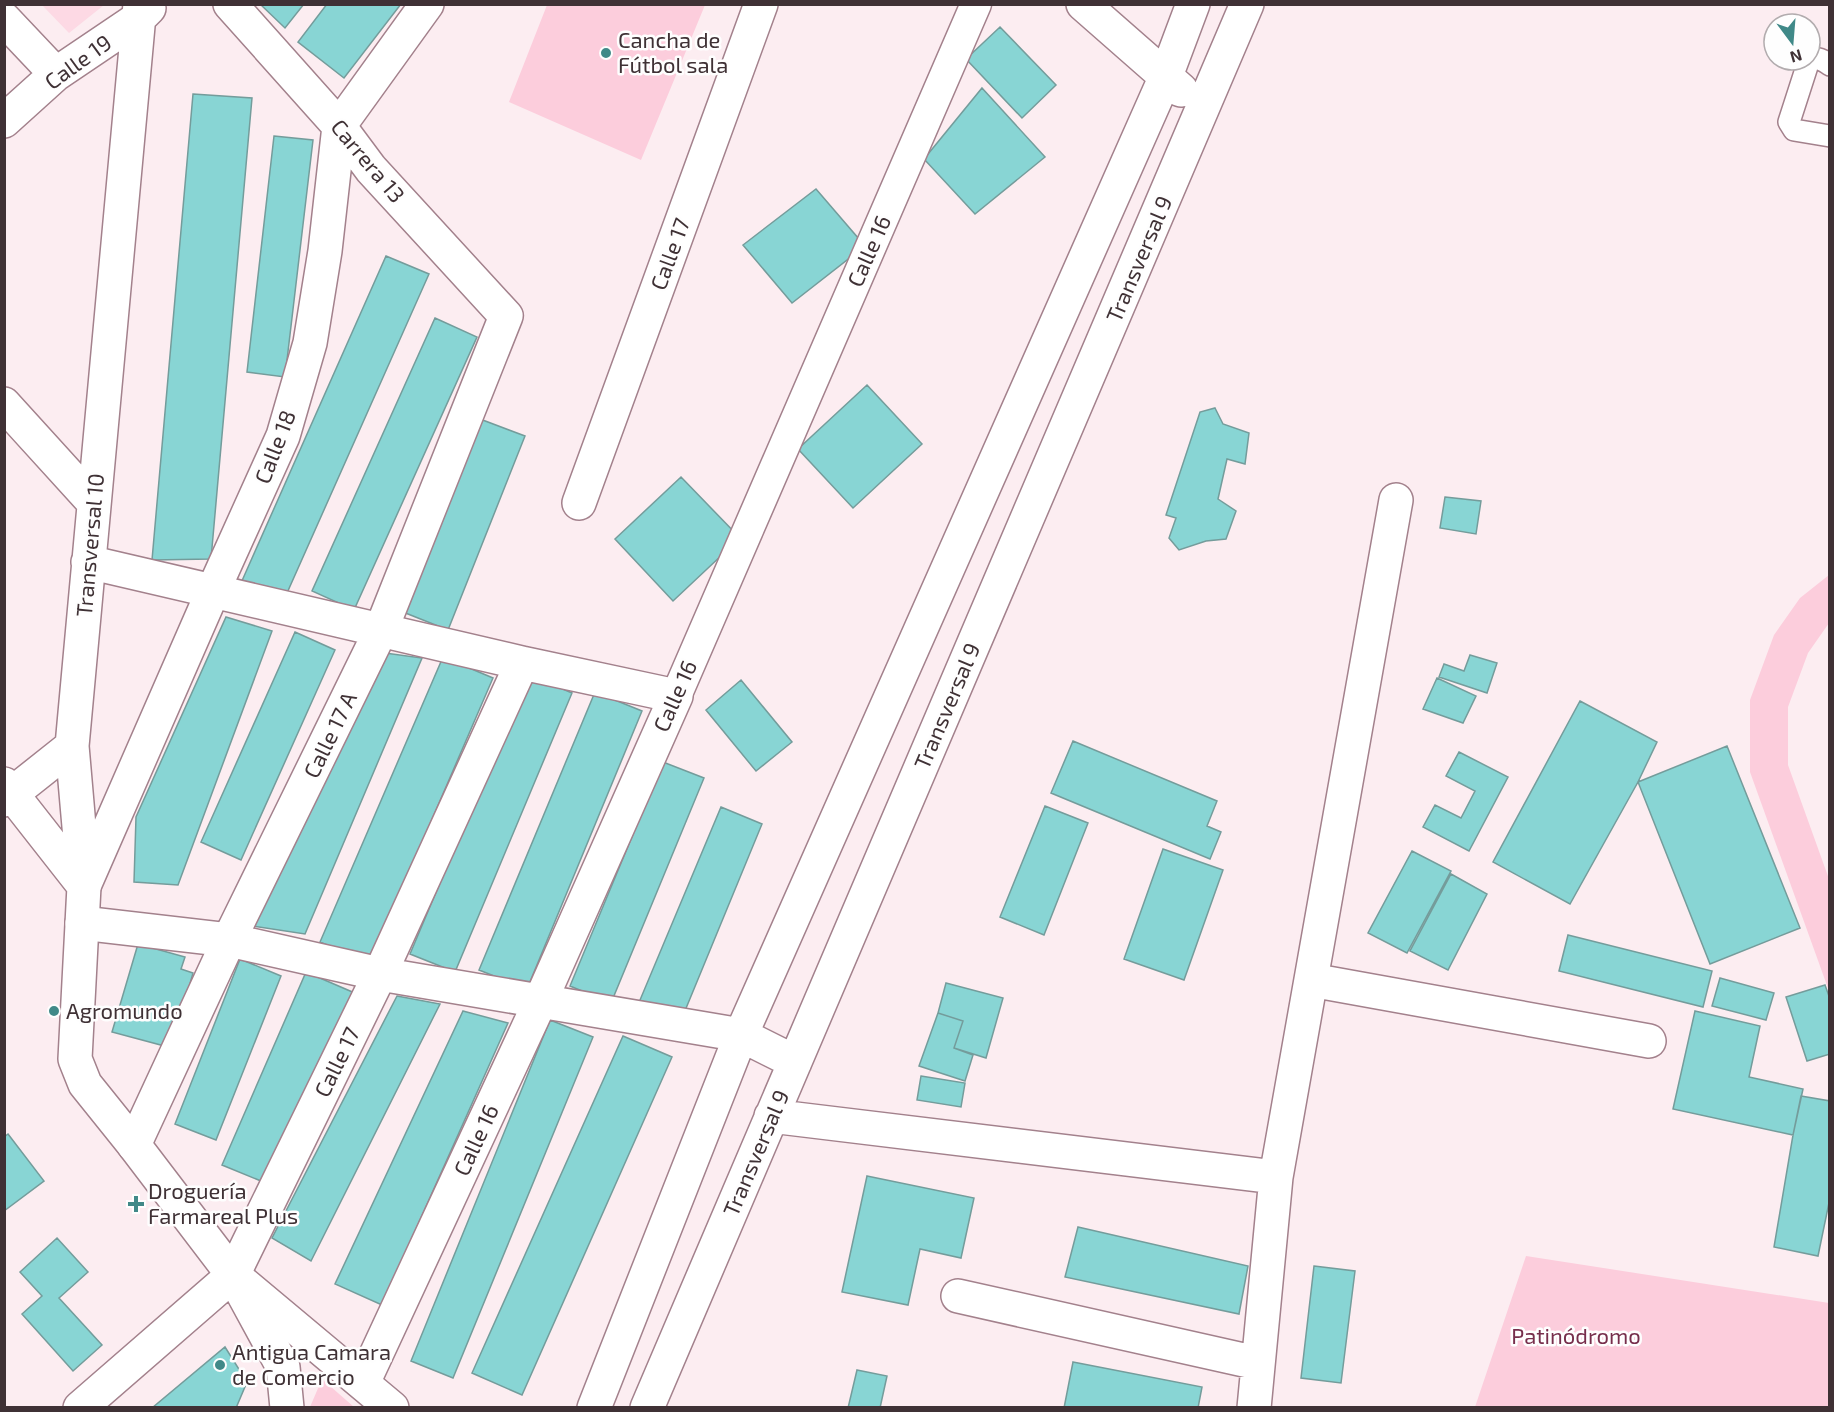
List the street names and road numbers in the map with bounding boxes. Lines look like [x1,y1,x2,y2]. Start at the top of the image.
street label: Calle 19 [39,28,116,94]
street label: Carrera 13 [326,113,411,207]
street label: Transversal 9 [1100,192,1176,326]
street label: Calle 16 [841,211,895,290]
street label: Calle 17 [644,214,694,293]
street label: Calle 18 [248,406,300,487]
street label: Transversal 10 [70,472,108,618]
street label: Transversal 9 [908,639,984,773]
street label: Calle 16 [647,656,701,735]
street label: Calle 17 A [297,687,361,782]
street label: Calle 17 [308,1022,364,1101]
street label: Transversal 9 [717,1086,793,1220]
street label: Calle 16 [447,1100,503,1179]

